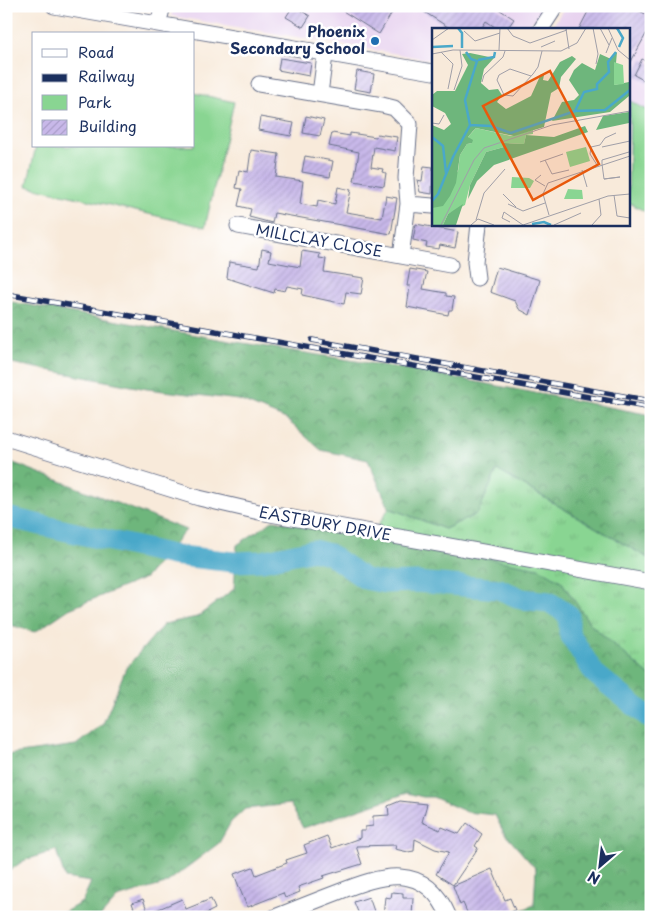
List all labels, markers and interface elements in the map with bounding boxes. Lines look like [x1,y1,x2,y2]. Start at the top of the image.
place label: Phoenix Secondary School [230,19,366,59]
inset map [432,28,630,225]
legend [32,32,195,148]
marker: Phoenix Secondary School [369,35,381,47]
text: Road [78,40,114,63]
text: Railway [78,64,135,87]
text: Park [78,90,112,113]
text: Building [78,114,137,137]
street label: MILLCLAY CLOSE [254,217,384,262]
street label: EASTBURY DRIVE [257,500,393,545]
north arrow [574,840,624,890]
text: N [584,866,603,890]

